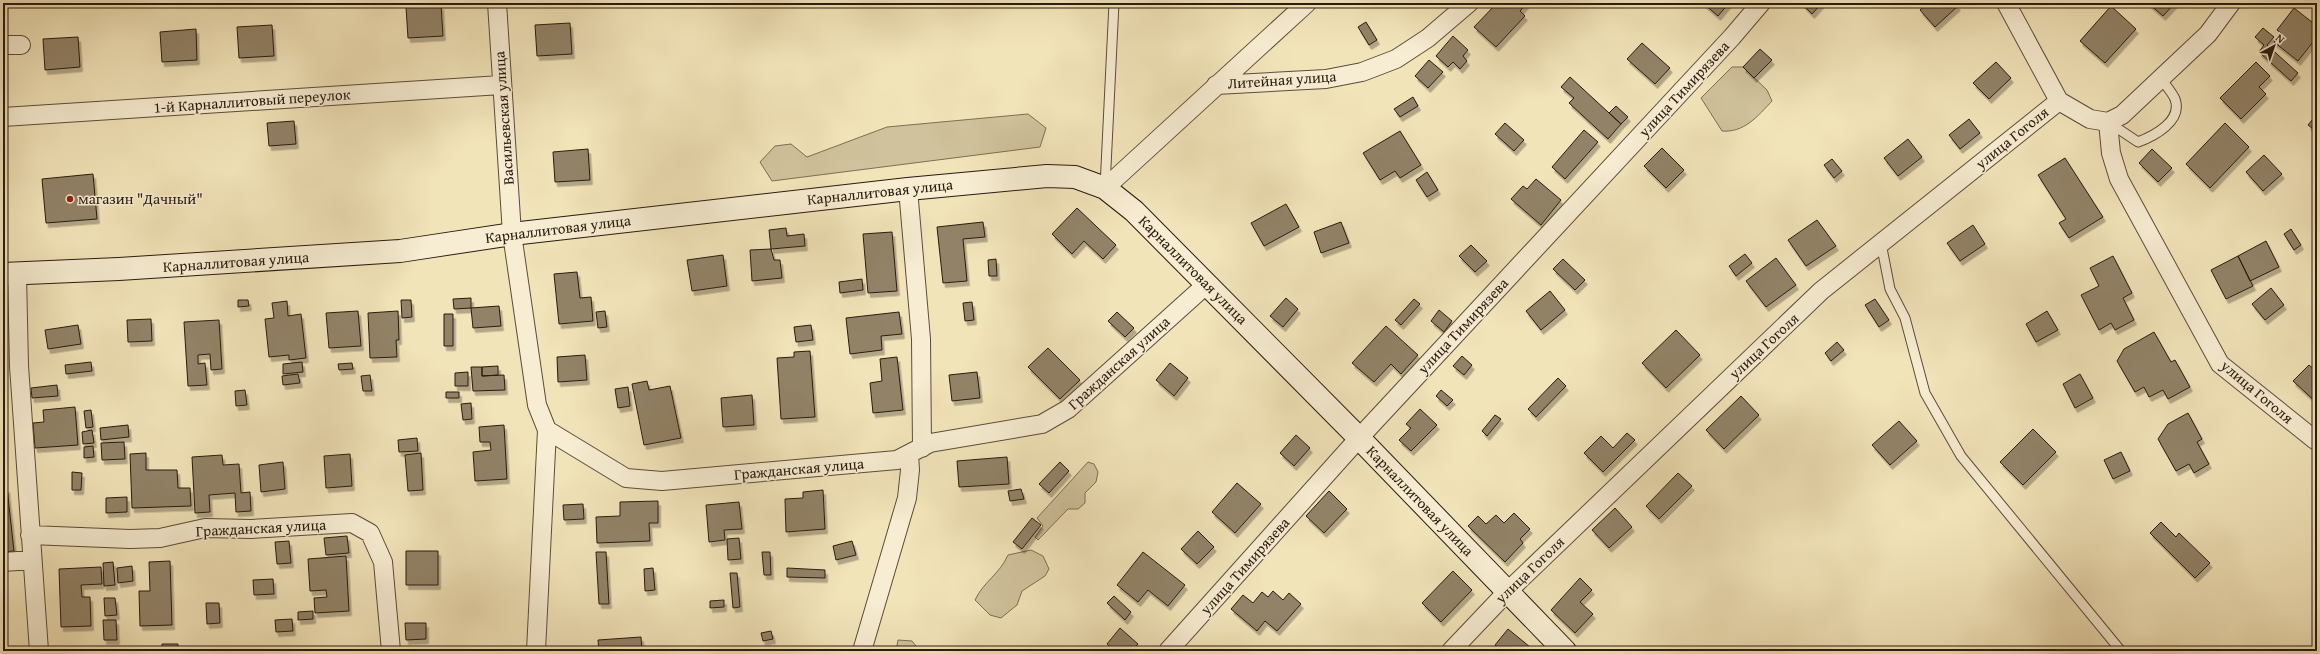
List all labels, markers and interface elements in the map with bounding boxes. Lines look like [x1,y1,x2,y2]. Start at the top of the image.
north arrow [2254,26,2294,66]
text: N [2272,30,2289,47]
street label: улица Тимирязева [1633,35,1734,142]
street label: Васильевская улица [488,50,519,186]
street label: Литейная улица [1227,65,1338,94]
street label: 1-й Карналлитовый переулок [153,83,351,118]
street label: улица Гоголя [1970,101,2053,174]
street label: Карналлитовая улица [806,173,955,210]
place label: магазин "Дачный" [78,188,203,209]
marker: магазин "Дачный" [65,194,75,204]
street label: Карналлитовая улица [484,209,633,248]
street label: Карналлитовая улица [1134,210,1253,329]
street label: Карналлитовая улица [162,246,311,277]
street label: улица Тимирязева [1412,272,1513,379]
street label: улица Гоголя [1723,307,1803,384]
street label: Гражданская улица [1063,311,1175,414]
street label: улица Гоголя [2216,354,2298,428]
street label: Карналлитовая улица [1362,441,1479,561]
street label: Гражданская улица [733,452,866,485]
street label: улица Тимирязева [1195,512,1295,620]
street label: Гражданская улица [195,514,328,541]
street label: улица Гоголя [1490,531,1569,609]

